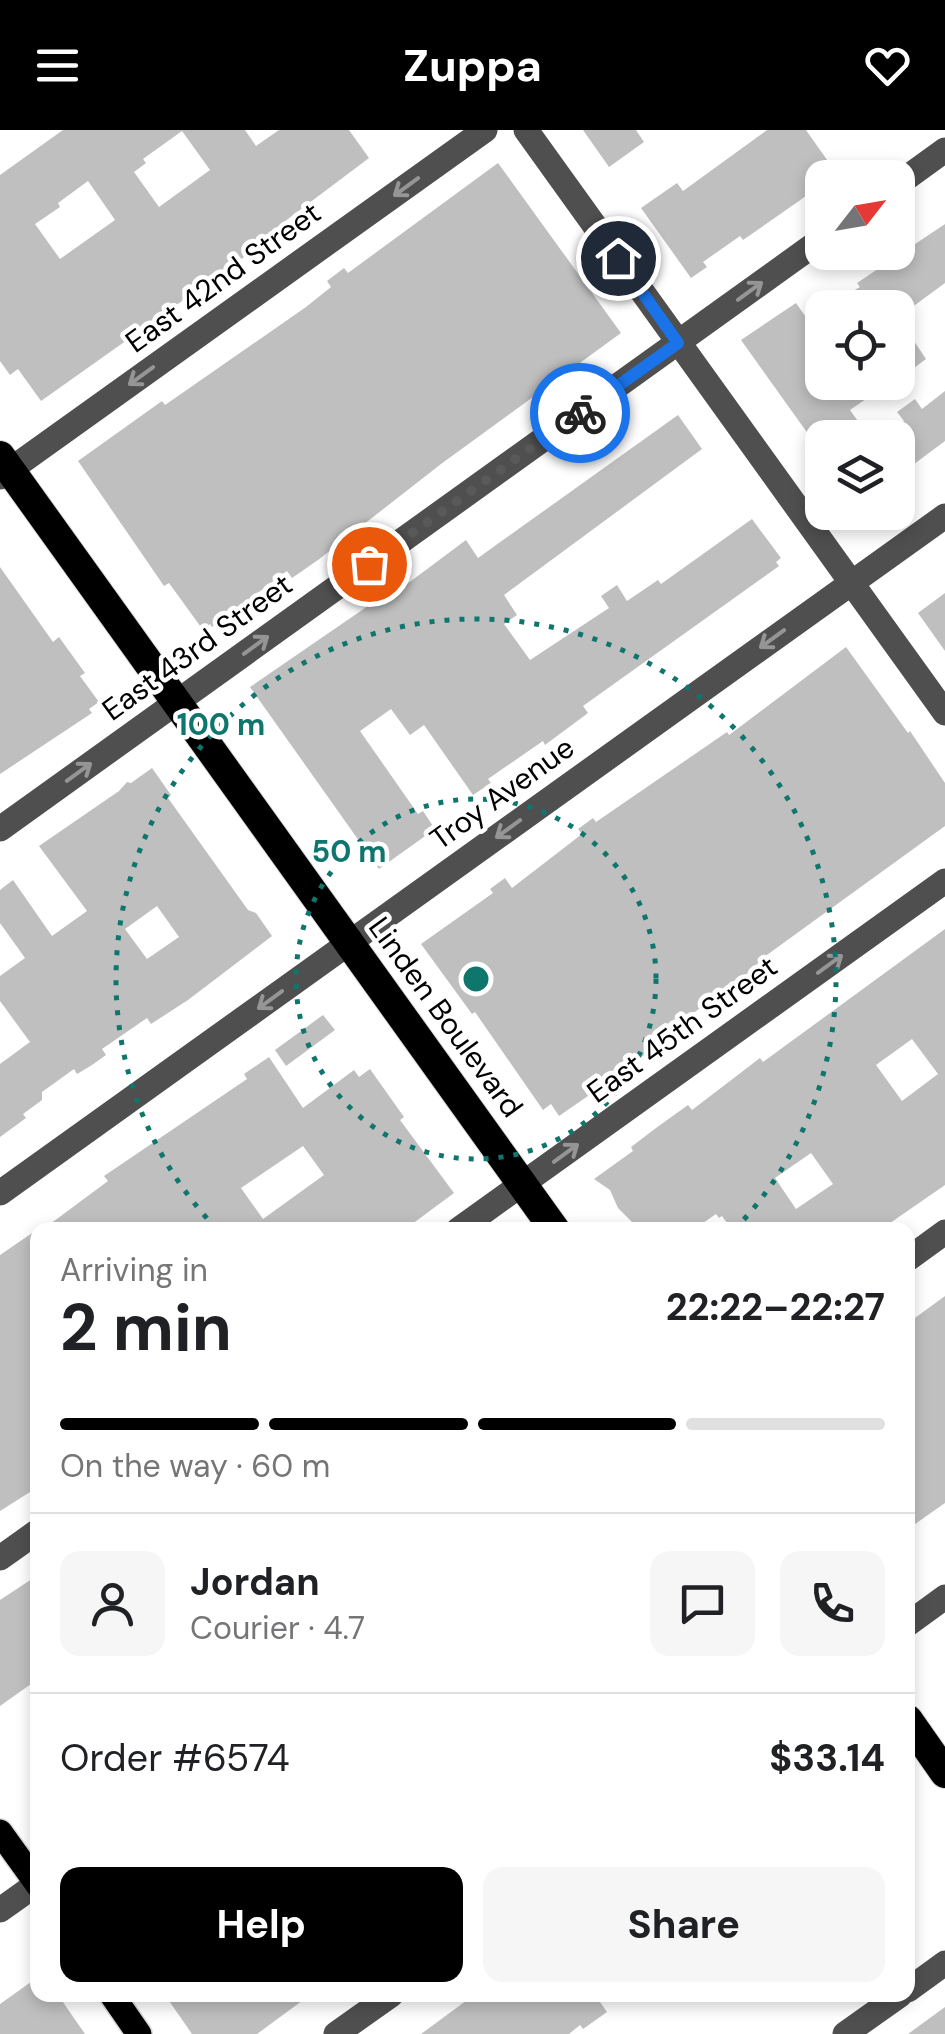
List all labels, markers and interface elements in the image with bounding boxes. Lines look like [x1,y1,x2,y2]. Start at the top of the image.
text: Zuppa [403,36,542,95]
icon: menu [30,38,85,93]
icon: heart [860,38,915,93]
north arrow [805,160,915,270]
map controls [805,160,915,530]
one-way arrow [392,176,420,197]
street label: East 42nd Street [118,193,328,361]
pin [576,216,661,301]
icon: home [591,231,646,286]
one-way arrow [736,281,764,302]
button: locate [805,290,915,400]
courier [530,363,630,463]
one-way arrow [128,365,156,386]
icon: bike [553,386,608,441]
button: layers [805,420,915,530]
pin [327,522,412,607]
icon: bag [342,537,397,592]
street label: East 43rd Street [94,565,300,729]
one-way arrow [759,629,787,650]
one-way arrow [242,635,269,656]
text: 100 m [177,705,265,744]
street label: Troy Avenue [422,728,582,858]
one-way arrow [65,762,92,783]
one-way arrow [495,818,523,839]
text: 50 m [311,832,387,871]
street label: Linden Boulevard [360,909,532,1125]
street label: East 45th Street [579,947,785,1111]
one-way arrow [816,953,843,974]
centre of rings [458,961,494,997]
one-way arrow [257,989,284,1010]
one-way arrow [551,1142,579,1163]
text: Arriving in [60,1249,208,1291]
text: 22:22–22:27 [666,1282,885,1332]
text: 2 min [60,1286,232,1370]
text: On the way · 60 m [60,1445,330,1487]
button: person [60,1551,165,1656]
button: chat [650,1551,755,1656]
button: phone [780,1551,885,1656]
text: Jordan [190,1557,320,1607]
text: Courier · 4.7 [190,1607,365,1649]
text: Order #6574 [60,1733,290,1783]
text: $33.14 [769,1733,885,1783]
button: Help [60,1867,463,1982]
button: Share [483,1867,885,1982]

